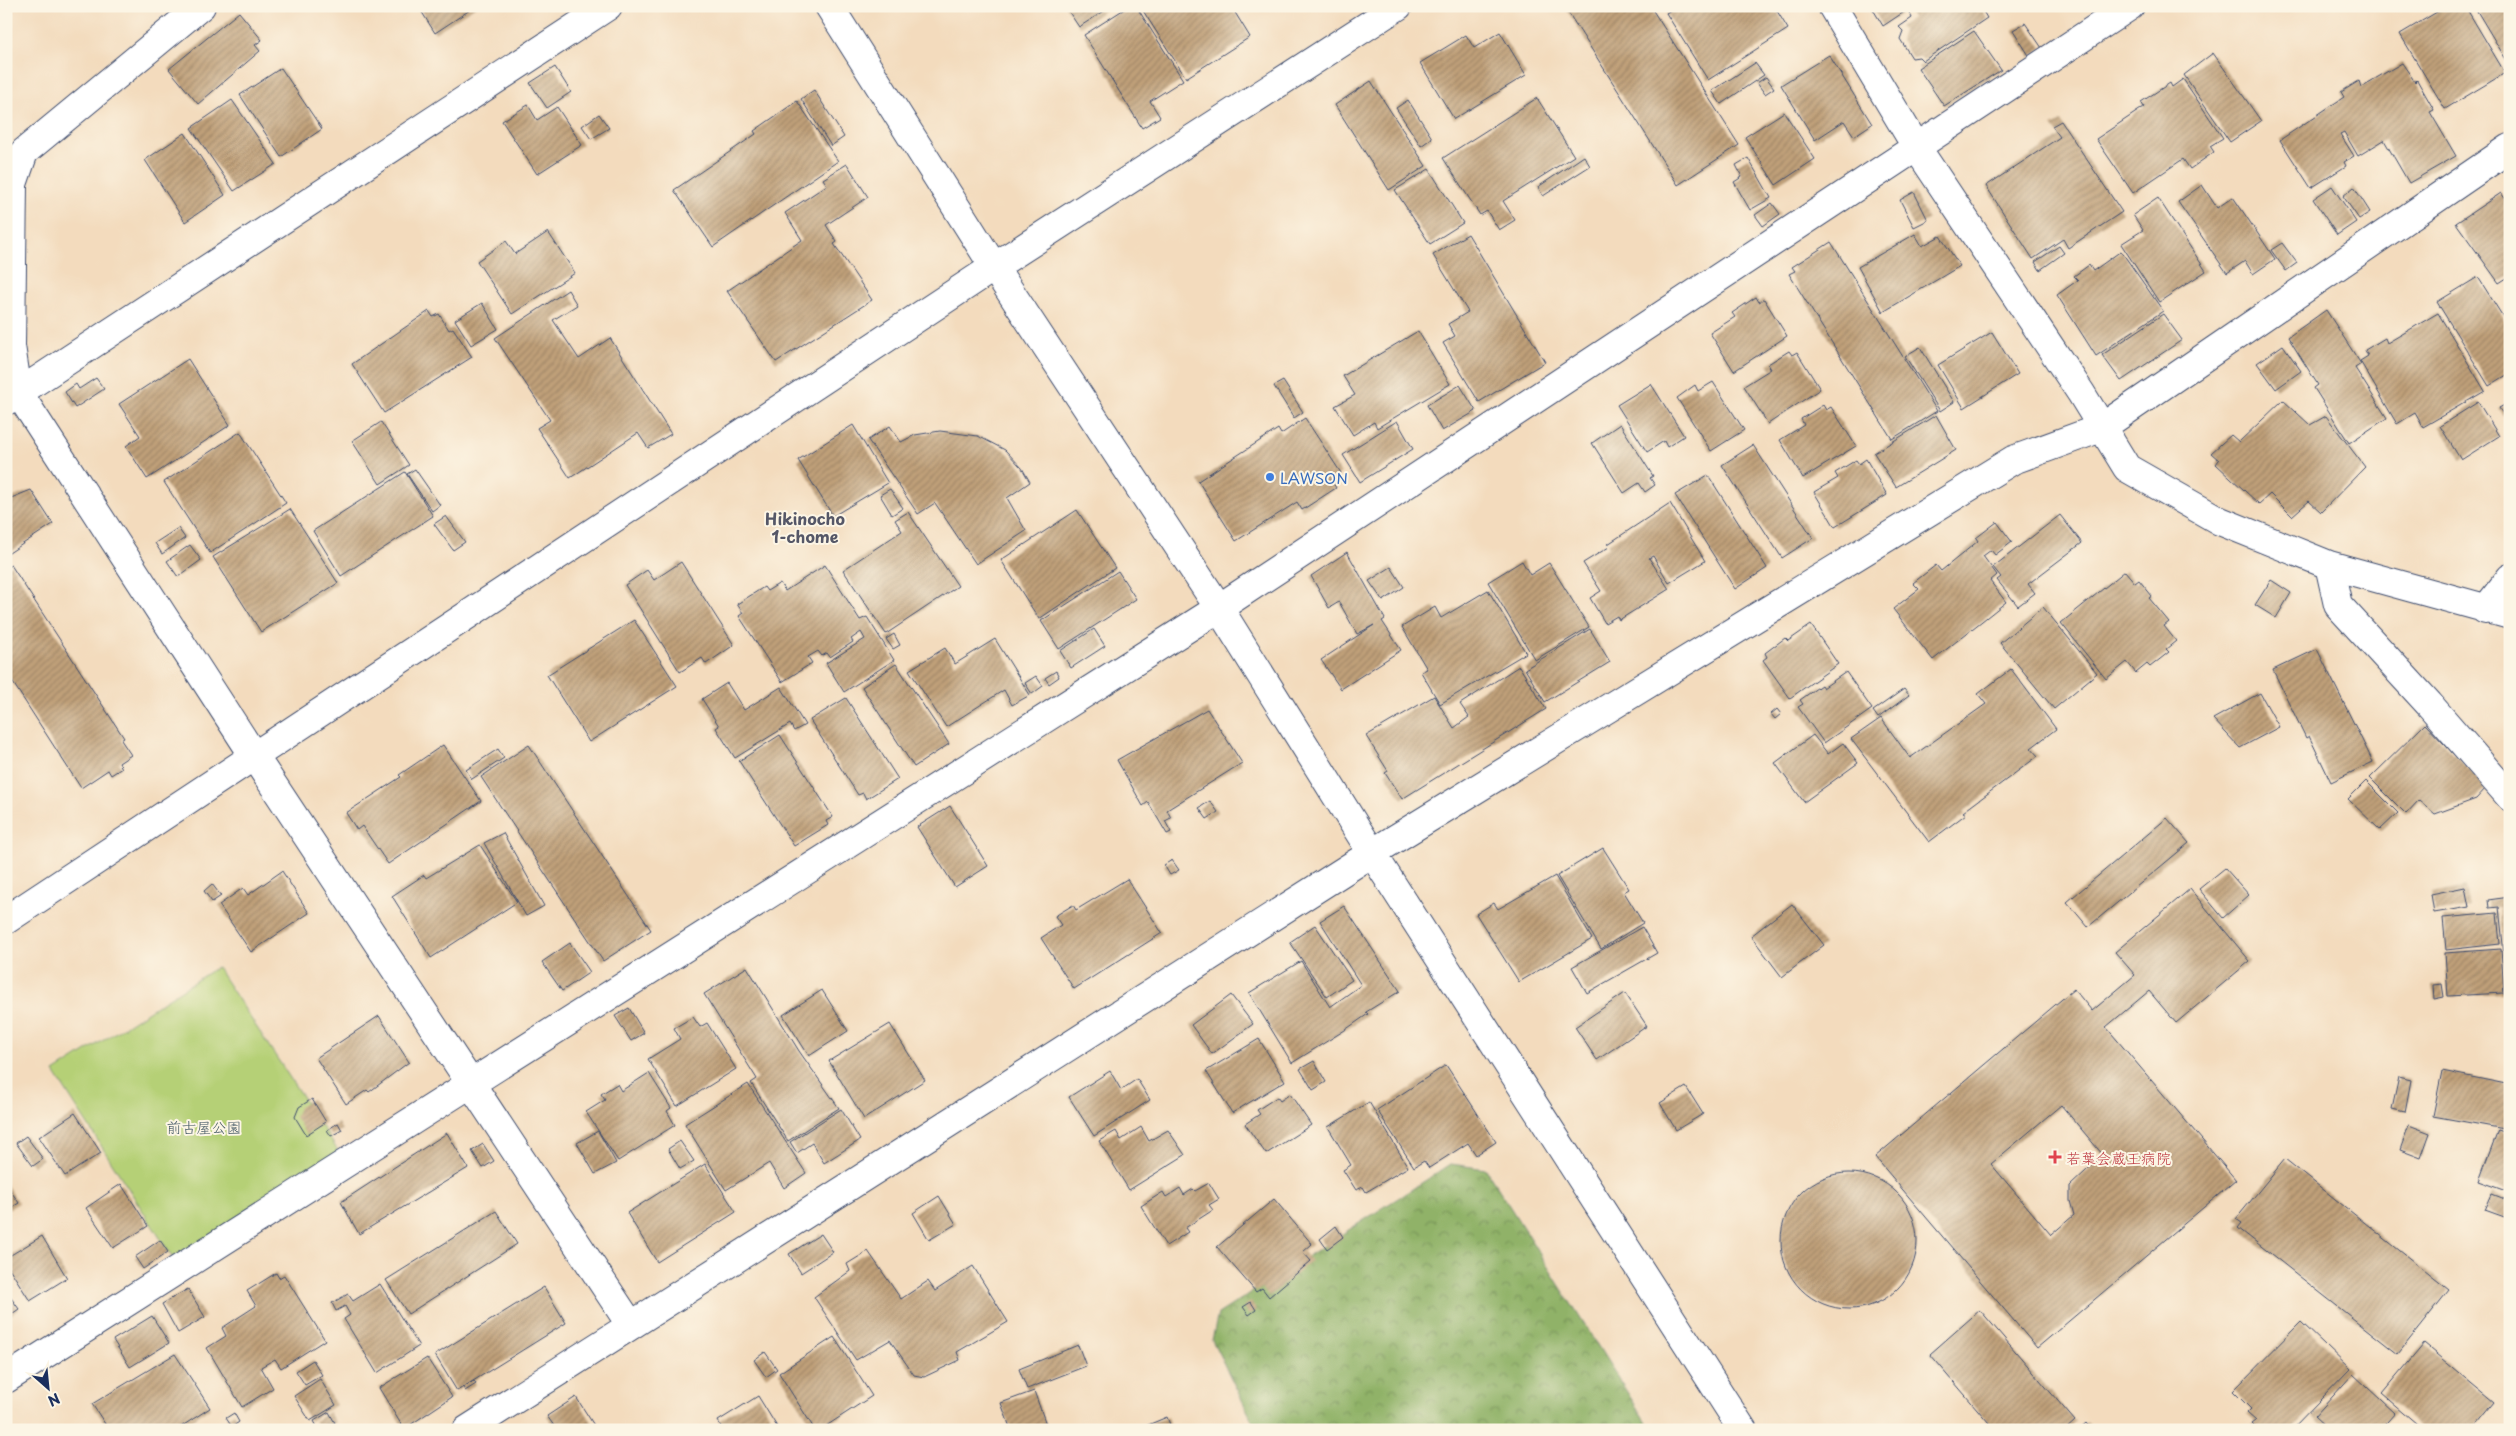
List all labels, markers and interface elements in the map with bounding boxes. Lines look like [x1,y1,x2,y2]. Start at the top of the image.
place label: LAWSON [1280,466,1348,489]
marker: LAWSON [1264,471,1276,483]
district label: Hikinocho 1-chome [765,506,845,548]
park label: 前古屋公園 [166,1115,242,1138]
place label: 若葉会蔵王病院 [2066,1146,2171,1169]
marker: 若葉会蔵王病院 [2048,1150,2062,1164]
north arrow [22,1364,72,1414]
text: N [44,1388,64,1412]

